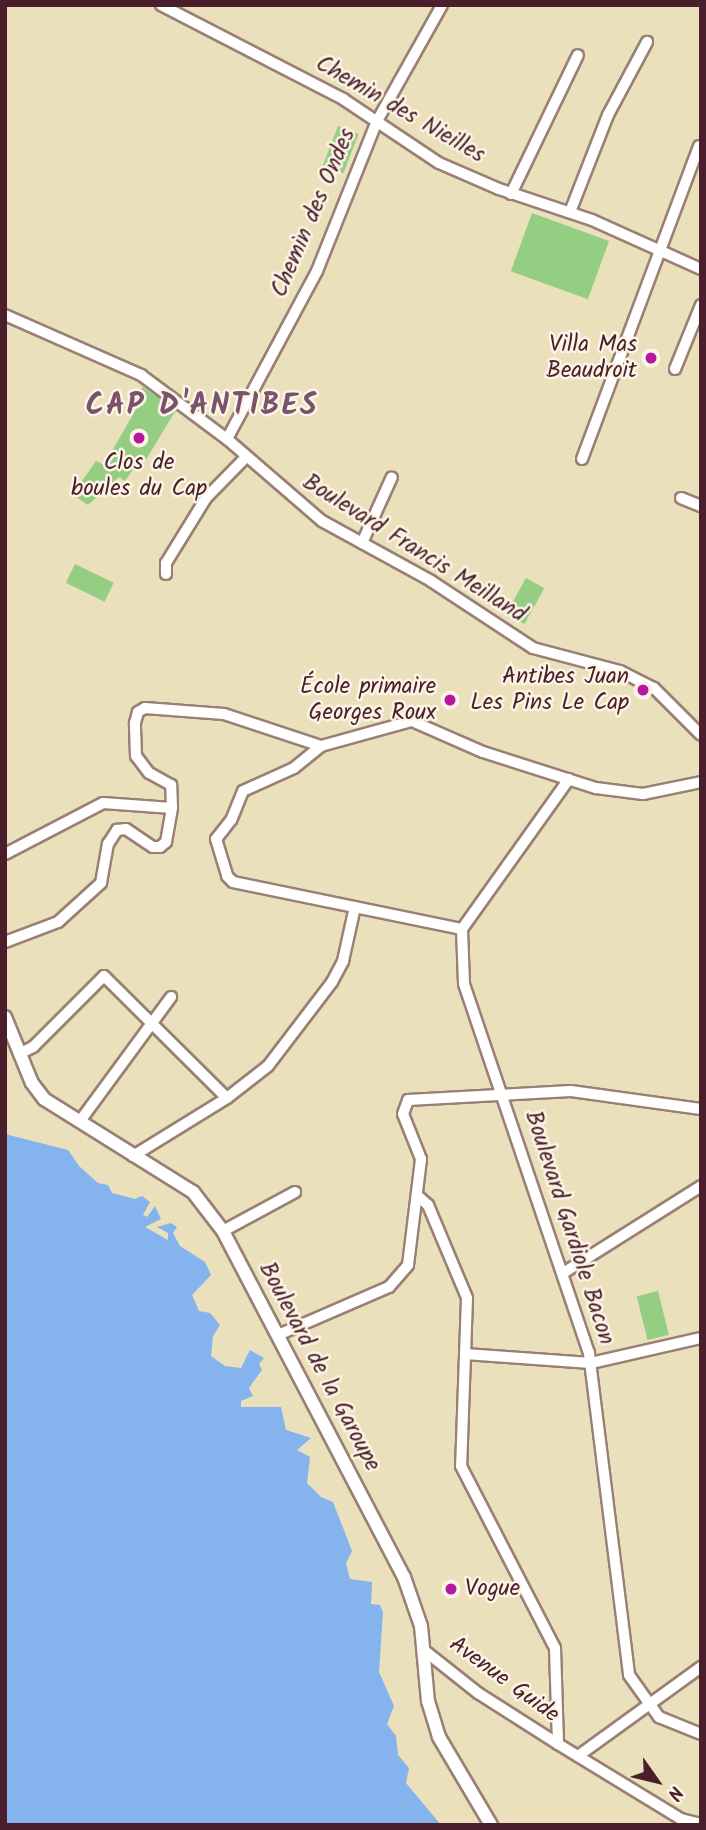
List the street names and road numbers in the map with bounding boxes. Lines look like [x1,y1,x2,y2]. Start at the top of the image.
street label: Chemin des Nieilles [310,50,490,170]
street label: Chemin des Ondes [266,125,362,301]
street label: Boulevard Francis Meilland [297,469,531,629]
street label: Boulevard Gardiole Bacon [518,1108,620,1348]
street label: Boulevard de la Garoupe [252,1258,386,1476]
street label: Avenue Guide [444,1631,564,1729]

